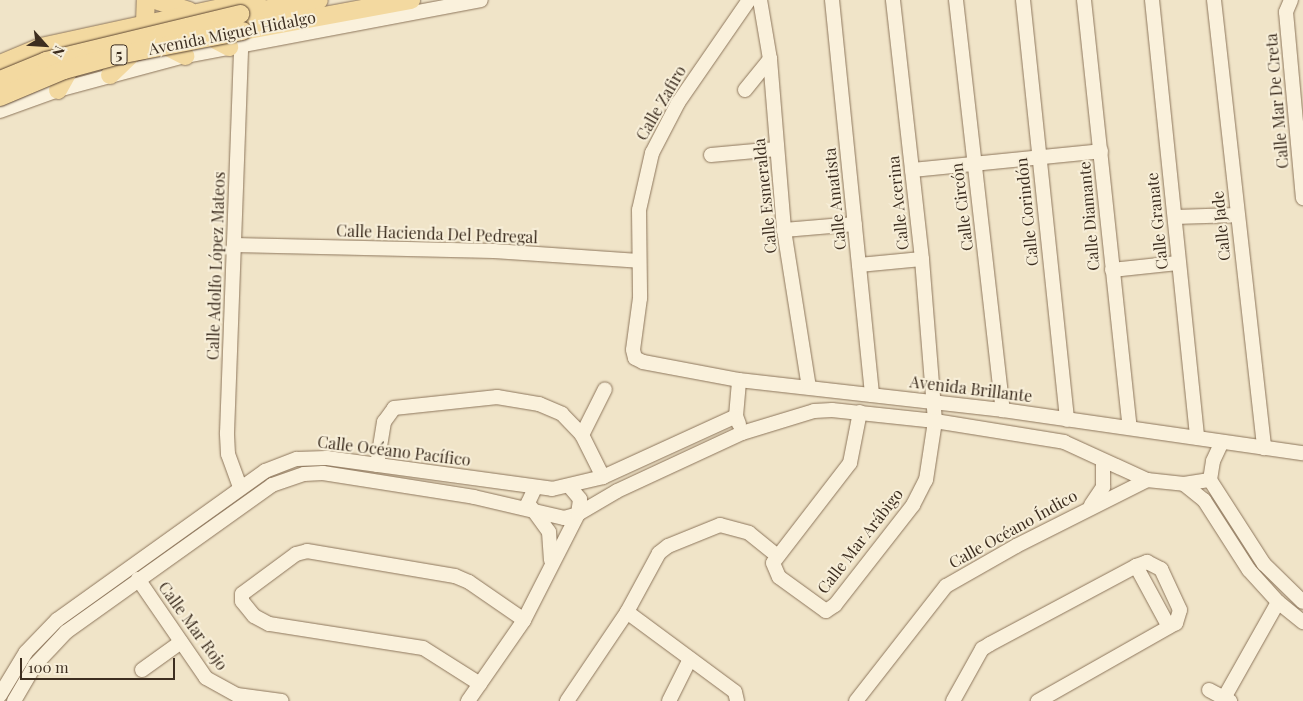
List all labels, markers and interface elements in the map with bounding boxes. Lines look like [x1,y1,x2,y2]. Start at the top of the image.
street label: Avenida Miguel Hidalgo [147,7,317,59]
north arrow [20,20,70,70]
street label: Calle Mar De Creta [1262,32,1292,170]
road number: 5 [110,42,128,68]
text: N [48,43,70,60]
street label: Calle Zafiro [632,62,690,144]
street label: Calle Esmeralda [749,137,781,255]
street label: Calle Amatista [820,147,850,251]
street label: Calle Acerina [883,155,913,251]
street label: Calle Corindón [1012,157,1042,267]
street label: Calle Diamante [1075,160,1103,272]
street label: Calle Circón [947,162,977,252]
street label: Calle Adolfo López Mateos [203,171,229,361]
street label: Calle Granate [1142,171,1172,271]
street label: Calle Jade [1208,190,1234,262]
street label: Calle Hacienda Del Pedregal [336,221,538,247]
street label: Avenida Brillante [909,372,1033,406]
street label: Calle Océano Pacífico [316,432,472,470]
street label: Calle Mar Arábigo [813,484,907,598]
street label: Calle Océano Índico [946,486,1080,572]
street label: Calle Mar Rojo [154,578,232,674]
scale bar [22,648,178,680]
text: 100 m [28,657,69,677]

